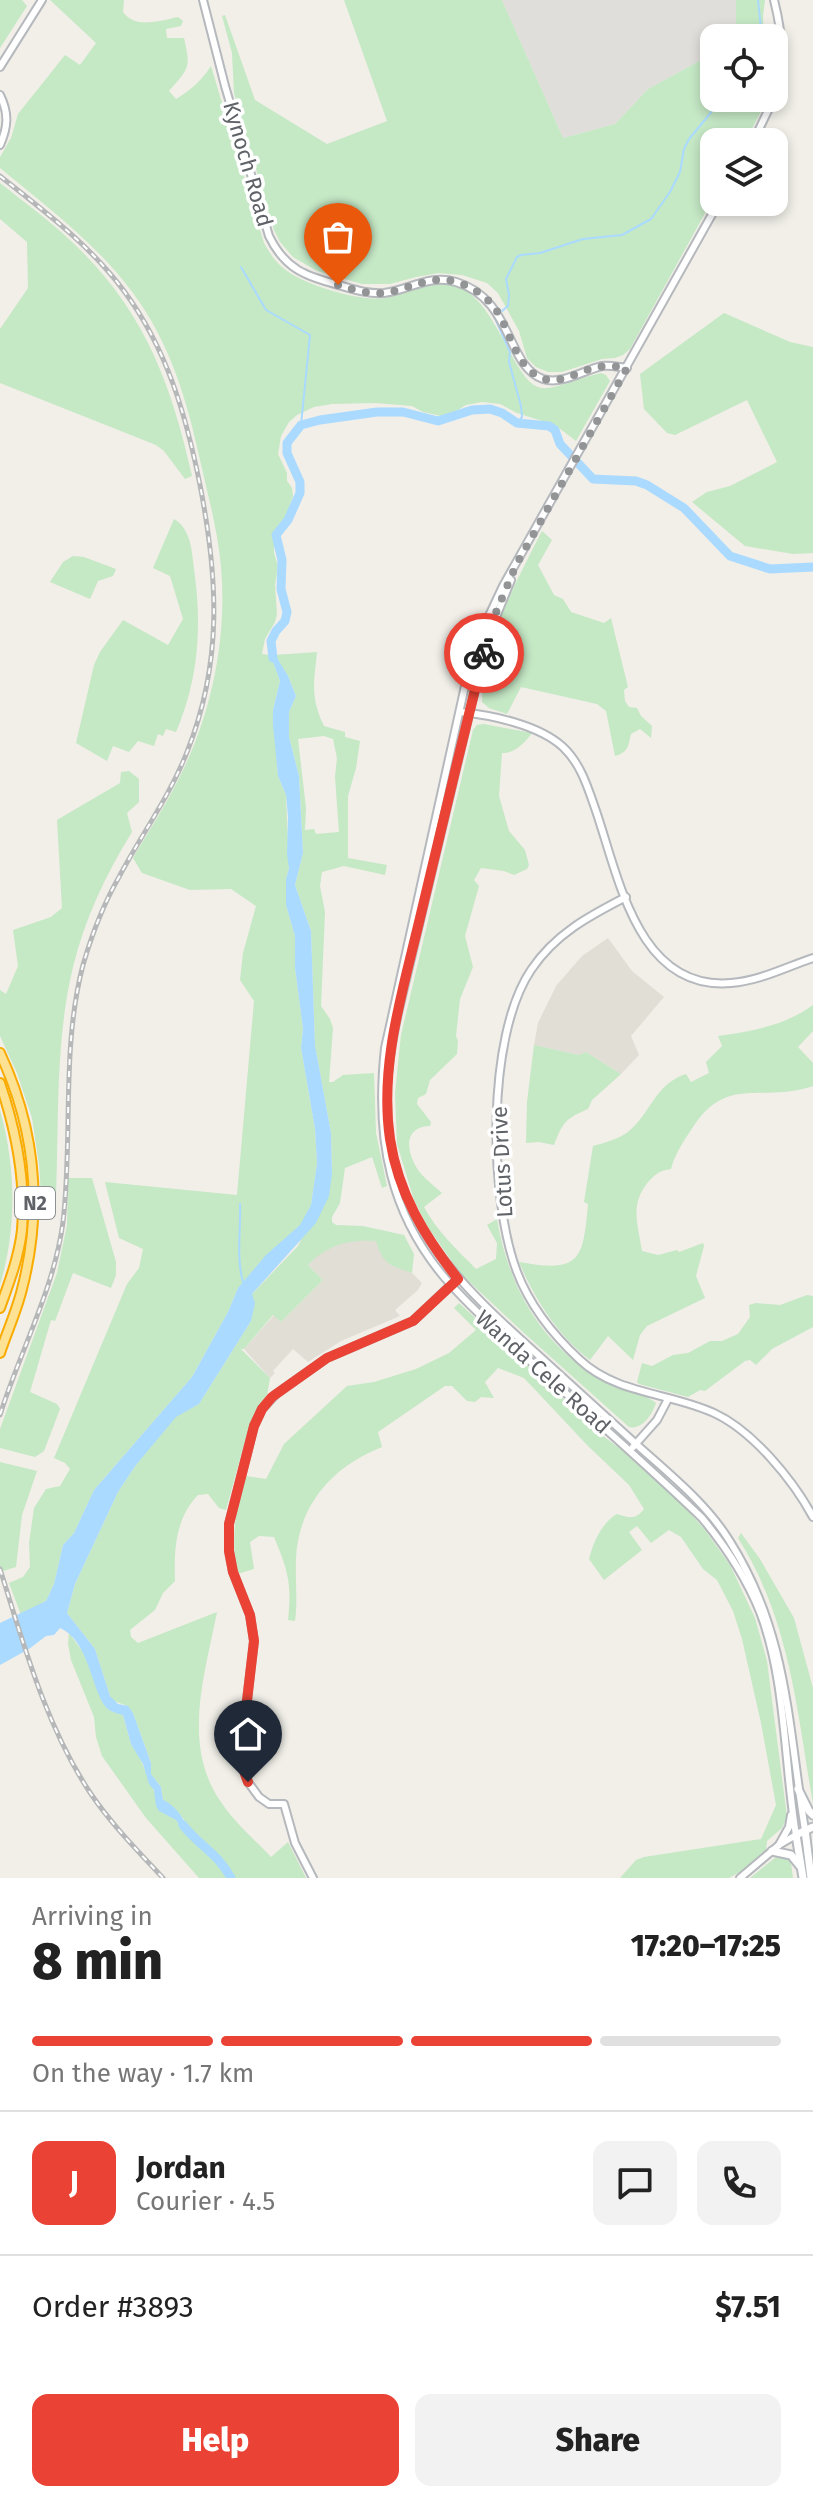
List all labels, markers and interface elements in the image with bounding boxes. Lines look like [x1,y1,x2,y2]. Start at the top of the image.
map controls [700,24,788,216]
button: locate [700,24,788,112]
street label: Kynoch Road [217,98,279,230]
button: layers [700,128,788,216]
pin [304,203,372,285]
icon: bag [316,215,360,259]
courier [444,613,524,693]
icon: bike [462,631,506,675]
street label: Lotus Drive [486,1106,518,1218]
road number: N2 [15,1187,55,1219]
street label: Wanda Cele Road [470,1304,616,1440]
pin [214,1700,282,1782]
icon: home [226,1712,270,1756]
text: Arriving in [32,1901,153,1932]
text: 17:20–17:25 [631,1928,781,1964]
text: 8 min [32,1930,163,1993]
text: On the way · 1.7 km [32,2058,254,2089]
button: chat [593,2141,677,2225]
button: phone [697,2141,781,2225]
text: Jordan [136,2150,226,2186]
text: J [69,2165,79,2201]
text: Courier · 4.5 [136,2186,275,2217]
text: Order #3893 [32,2289,194,2325]
text: $7.51 [715,2289,781,2325]
button: Help [32,2394,399,2486]
button: Share [415,2394,781,2486]

